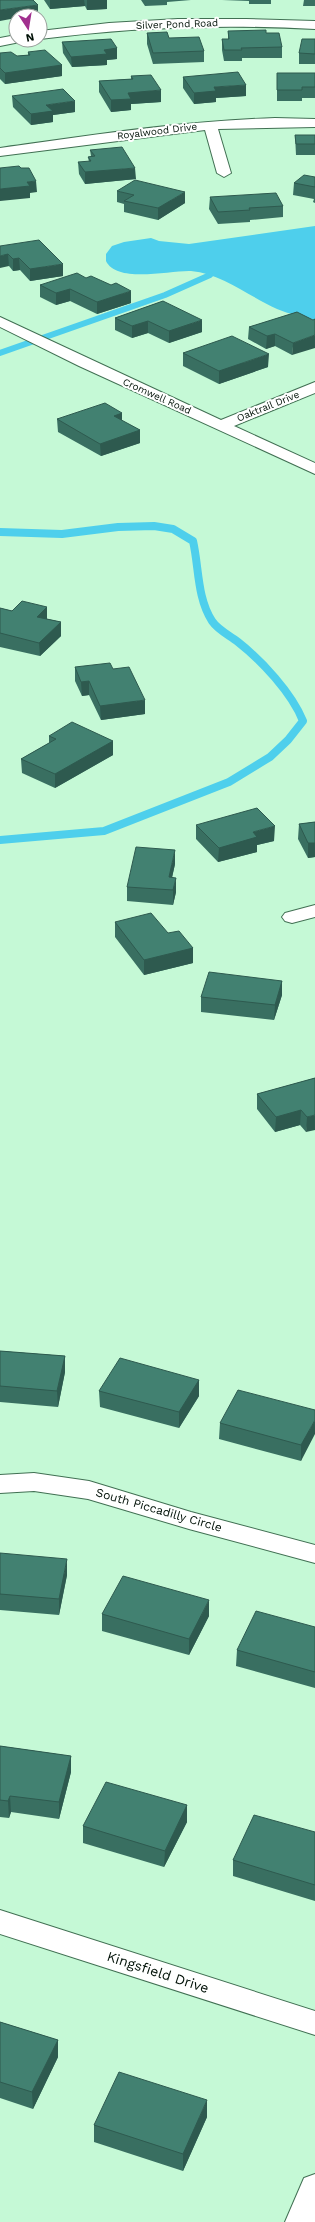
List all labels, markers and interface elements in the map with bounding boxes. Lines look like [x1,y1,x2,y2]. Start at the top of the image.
north arrow [8,8,48,48]
street label: Silver Pond Road [136,17,218,31]
text: N [25,30,35,44]
street label: Royalwood Drive [116,121,198,141]
street label: Cromwell Road [121,376,193,416]
street label: Oaktrail Drive [235,388,301,424]
street label: South Piccadilly Circle [94,1485,224,1535]
street label: Kingsfield Drive [105,1948,211,1996]

